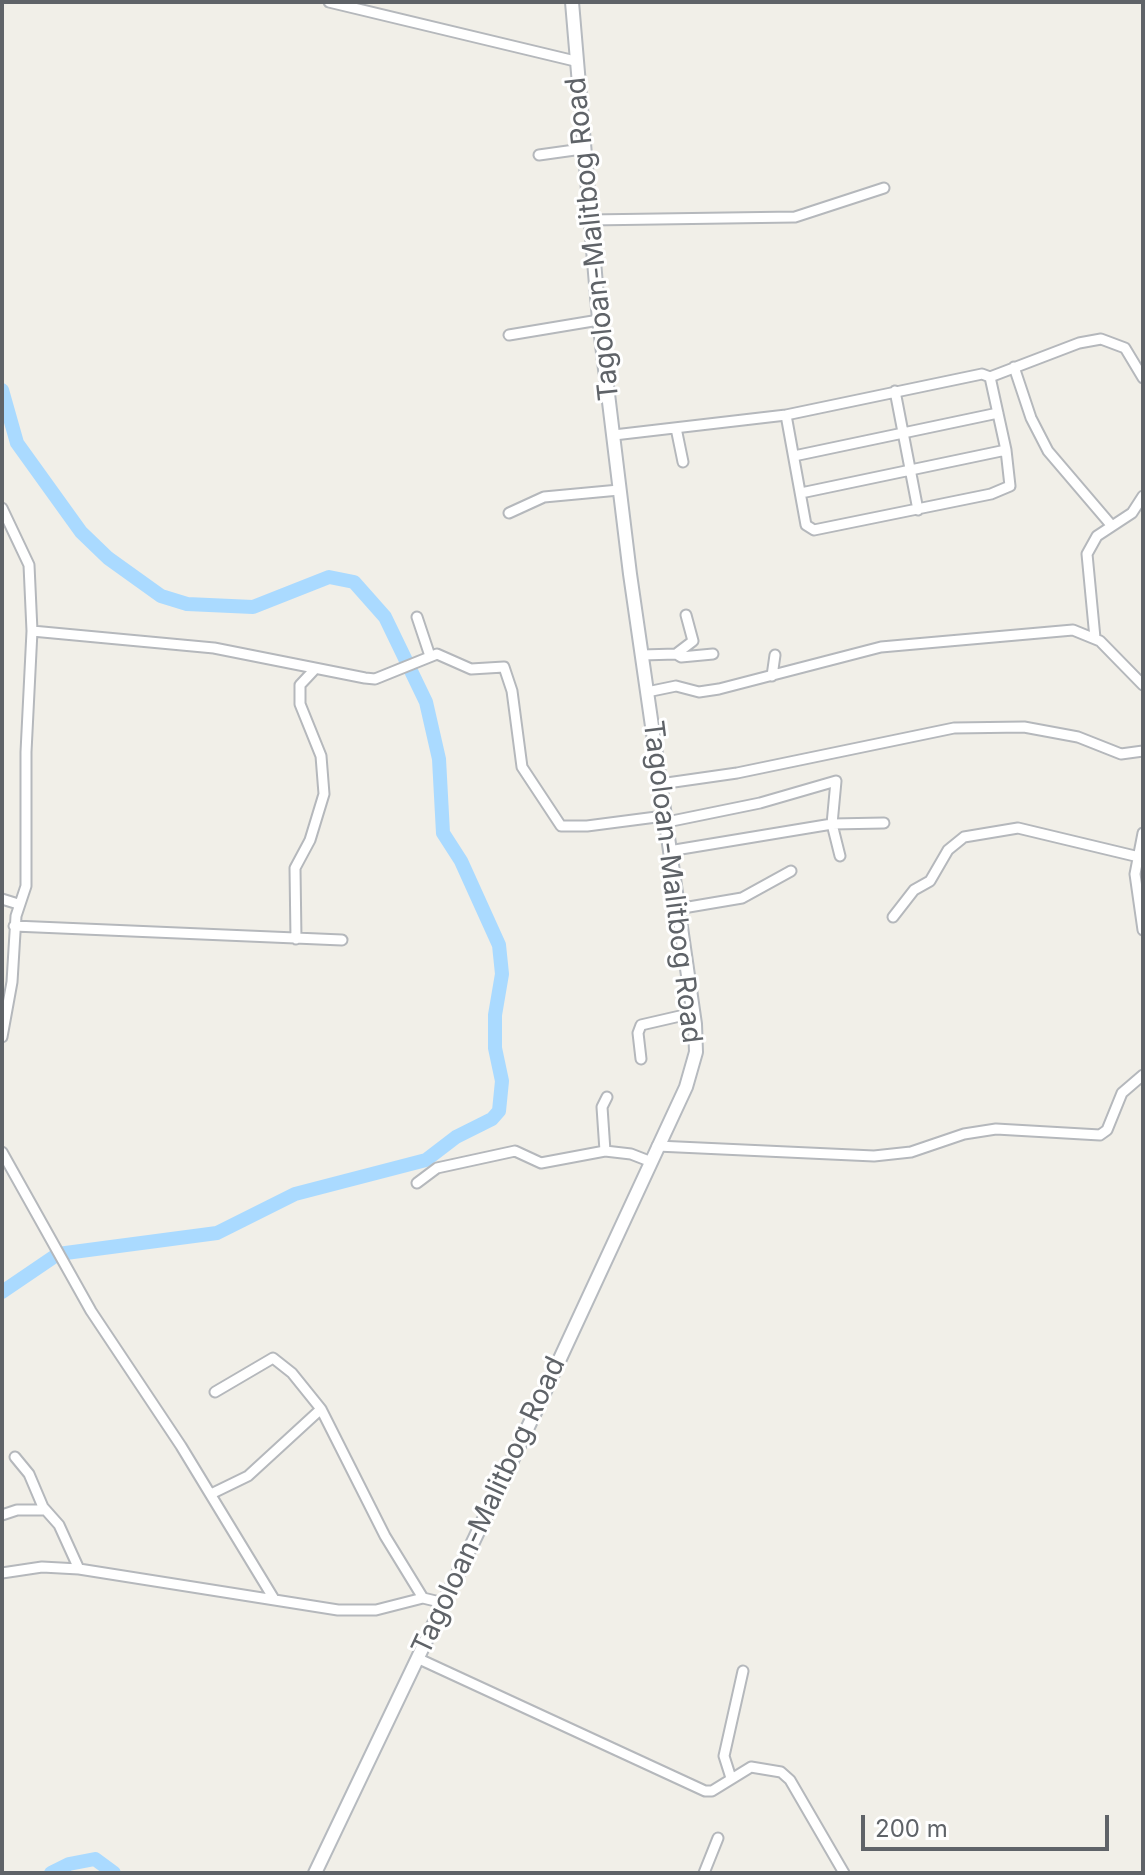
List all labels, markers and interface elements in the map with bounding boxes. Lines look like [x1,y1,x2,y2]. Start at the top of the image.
street label: Tagoloan-Malitbog Road [559,76,627,402]
street label: Tagoloan-Malitbog Road [636,719,708,1045]
street label: Tagoloan-Malitbog Road [405,1352,573,1660]
scale bar [865,1799,1113,1849]
text: 200 m [875,1814,948,1843]

